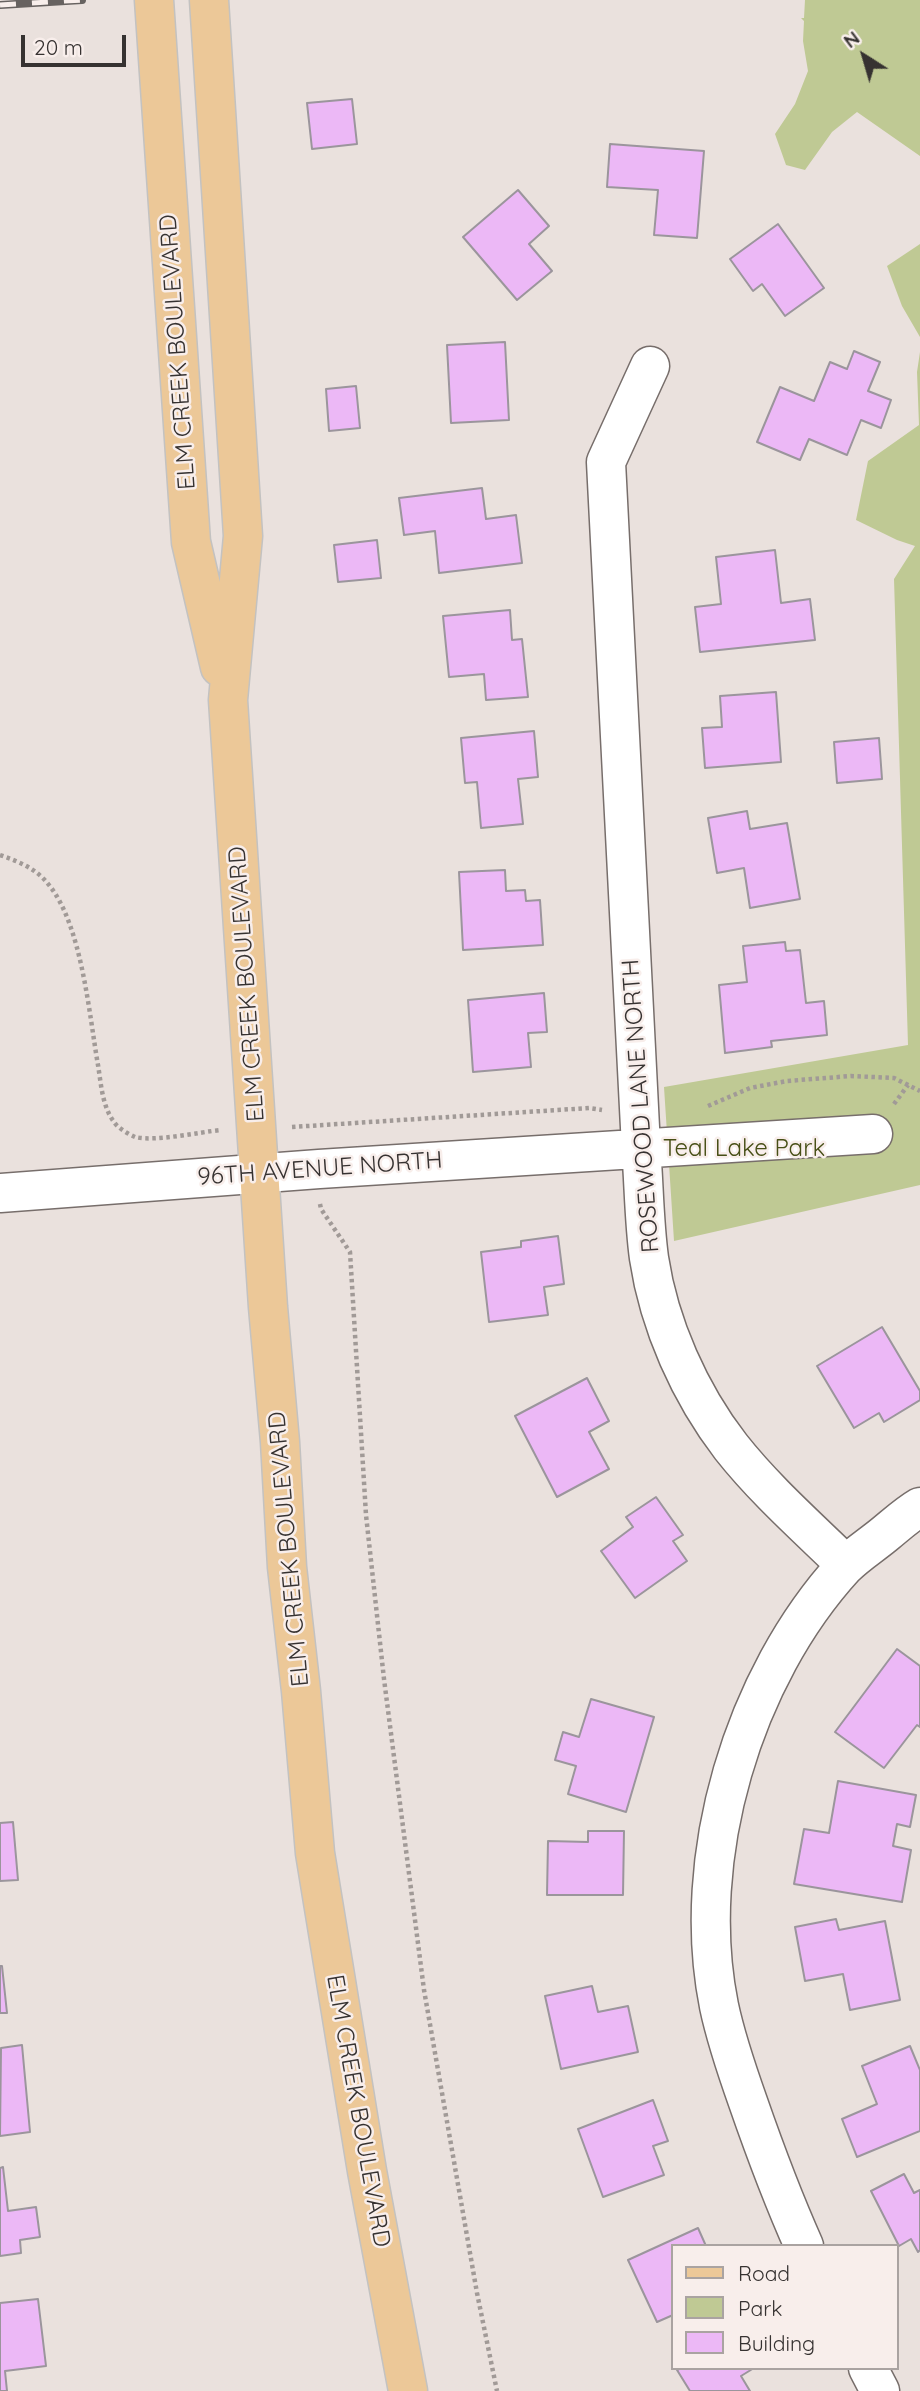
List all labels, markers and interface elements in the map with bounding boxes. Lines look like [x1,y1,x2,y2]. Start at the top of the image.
scale bar [24,21,130,65]
north arrow [829,21,899,91]
text: N [839,25,864,53]
text: 20 m [34,34,83,60]
street label: ELM CREEK BOULEVARD [154,213,202,491]
street label: ELM CREEK BOULEVARD [223,845,271,1123]
street label: ROSEWOOD LANE NORTH [616,958,666,1254]
park label: Teal Lake Park [663,1135,825,1163]
street label: 96TH AVENUE NORTH [196,1146,444,1192]
street label: ELM CREEK BOULEVARD [263,1410,315,1688]
street label: ELM CREEK BOULEVARD [320,1973,396,2249]
legend [671,2244,899,2370]
text: Road [738,2260,790,2286]
text: Park [738,2295,782,2321]
text: Building [738,2330,815,2356]

